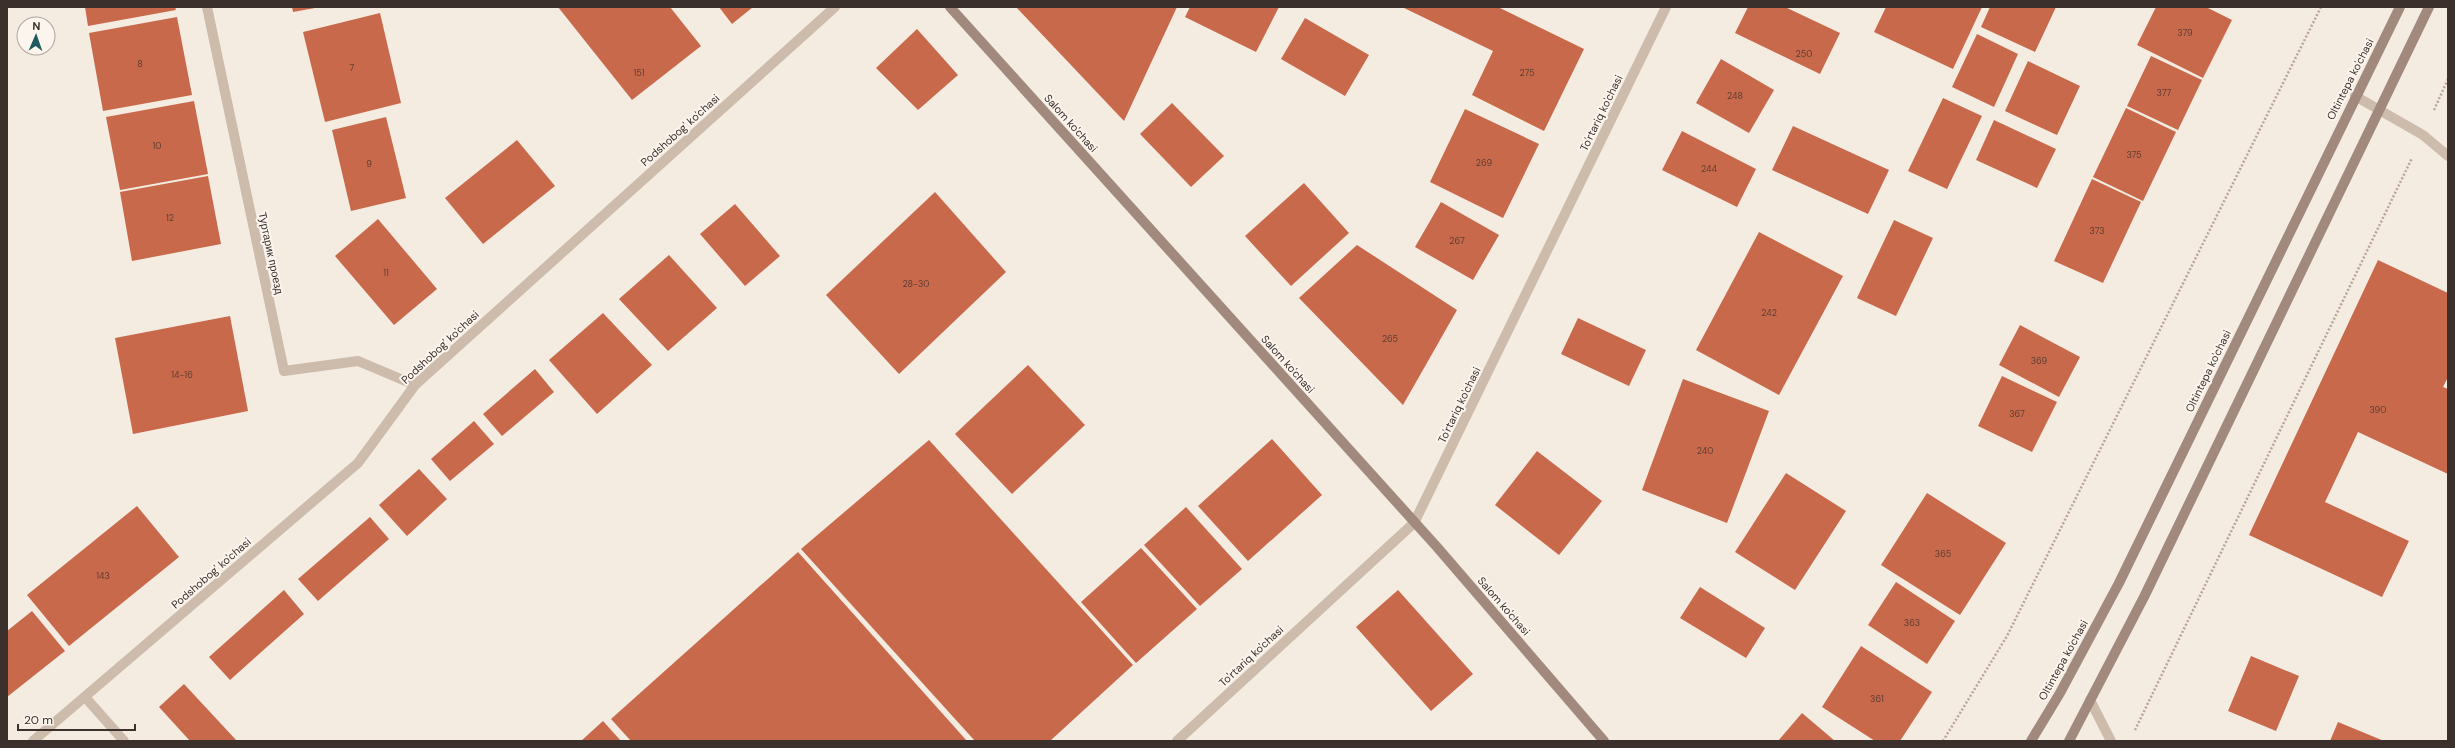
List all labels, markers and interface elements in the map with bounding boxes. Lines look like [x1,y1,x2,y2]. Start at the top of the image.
north arrow [16,16,56,56]
text: N [32,19,41,33]
house number: 379 [2177,27,2193,39]
street label: Oltintepa ko'chasi [2323,36,2377,122]
house number: 250 [1796,48,1812,60]
house number: 8 [137,58,143,70]
house number: 7 [350,62,355,74]
house number: 151 [633,67,645,79]
house number: 275 [1519,67,1535,79]
street label: To'rtariq ko'chasi [1576,73,1626,153]
house number: 377 [2157,87,2172,99]
house number: 248 [1727,90,1743,102]
street label: Podshobog' ko'chasi [638,91,722,169]
street label: Salom ko'chasi [1041,91,1101,155]
house number: 10 [153,140,161,152]
house number: 375 [2126,149,2142,161]
house number: 269 [1476,157,1492,169]
house number: 9 [366,158,372,170]
house number: 244 [1701,163,1718,175]
street label: Туртарик проезд [255,211,287,296]
house number: 12 [166,212,174,224]
house number: 373 [2089,225,2105,237]
house number: 267 [1449,235,1465,247]
house number: 11 [383,267,389,279]
house number: 28-30 [903,278,929,290]
street label: Podshobog' ko'chasi [398,307,482,387]
house number: 242 [1761,307,1777,319]
street label: Oltintepa ko'chasi [2182,328,2234,414]
street label: Salom ko'chasi [1258,332,1318,396]
house number: 265 [1382,333,1398,345]
house number: 369 [2031,355,2048,367]
street label: To'rtariq ko'chasi [1434,365,1484,445]
house number: 14-16 [171,369,193,381]
house number: 390 [2370,404,2386,416]
house number: 367 [2009,408,2025,420]
house number: 240 [1697,445,1713,457]
street label: Podshobog' ko'chasi [168,535,254,611]
house number: 365 [1935,548,1951,560]
house number: 143 [96,570,110,582]
street label: Salom ko'chasi [1475,574,1533,638]
house number: 363 [1904,617,1920,629]
street label: Oltintepa ko'chasi [2035,617,2091,703]
street label: To'rtariq ko'chasi [1216,623,1286,689]
house number: 361 [1870,693,1884,705]
scale bar [18,706,135,732]
text: 20 m [24,712,53,728]

